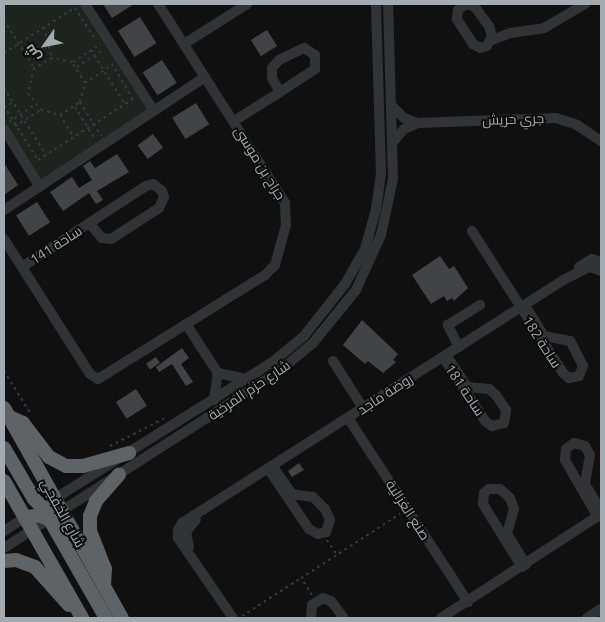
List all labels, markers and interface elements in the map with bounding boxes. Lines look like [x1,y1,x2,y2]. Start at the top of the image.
north arrow [20,20,70,70]
text: ش [21,41,44,65]
street label: جري حريش [482,110,544,128]
street label: جراح بن موسى [231,123,289,203]
street label: ساحة 141 [27,222,85,268]
street label: ساحة 182 [519,313,565,371]
street label: شارع حزم المرخية [205,356,293,424]
street label: ساحة 181 [442,361,488,419]
street label: روضة ماجد [354,370,416,418]
street label: شارع الخفجي [37,476,89,550]
street label: صنع الغزالية [382,477,434,543]

